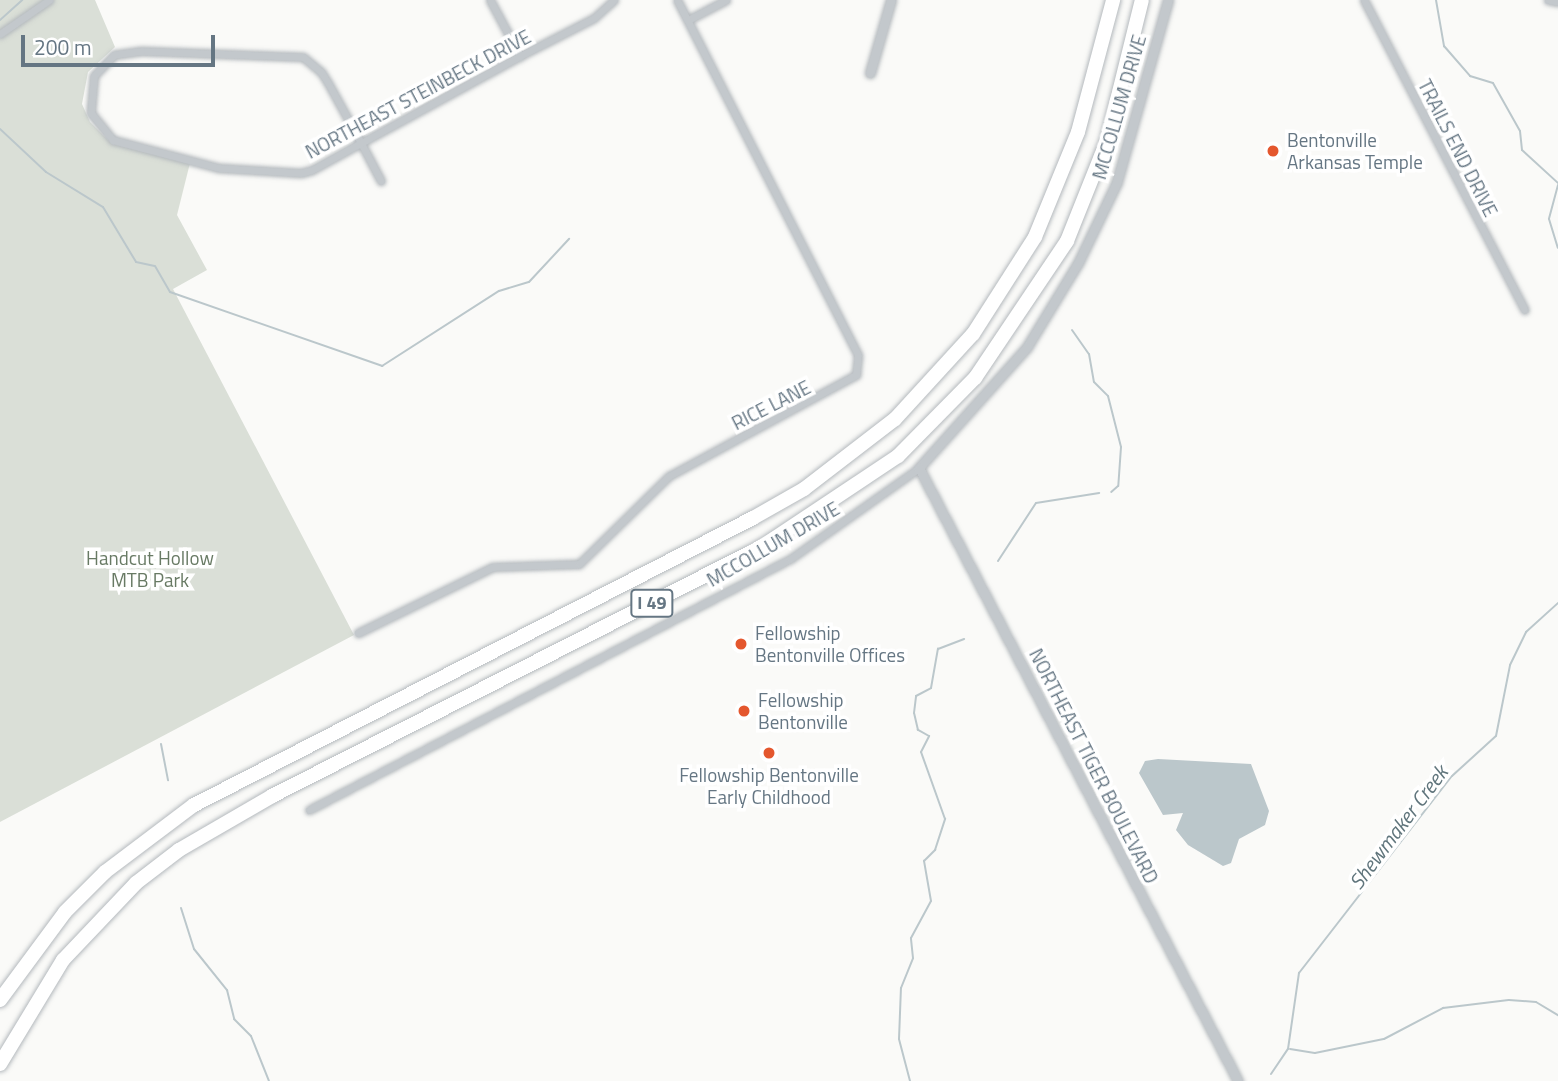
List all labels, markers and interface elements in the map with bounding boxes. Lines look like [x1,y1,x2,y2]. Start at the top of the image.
scale bar [24,21,219,65]
street label: NORTHEAST STEINBECK DRIVE [301,25,535,163]
text: 200 m [34,31,91,63]
street label: MCCOLLUM DRIVE [1087,32,1151,182]
street label: TRAILS END DRIVE [1414,75,1502,221]
place label: Bentonville Arkansas Temple [1287,129,1423,173]
marker: Bentonville Arkansas Temple [1265,143,1281,159]
street label: RICE LANE [728,376,814,434]
street label: MCCOLLUM DRIVE [703,497,843,591]
park label: Handcut Hollow MTB Park [86,547,214,591]
road number: I 49 [629,588,675,618]
place label: Fellowship Bentonville Offices [755,622,905,666]
marker: Fellowship Bentonville Offices [733,636,749,652]
street label: NORTHEAST TIGER BOULEVARD [1025,645,1163,887]
place label: Fellowship Bentonville [758,689,848,733]
marker: Fellowship Bentonville [736,703,752,719]
marker: Fellowship Bentonville Early Childhood [761,745,777,761]
water label: Shewmaker Creek [1343,760,1453,894]
place label: Fellowship Bentonville Early Childhood [679,764,859,808]

